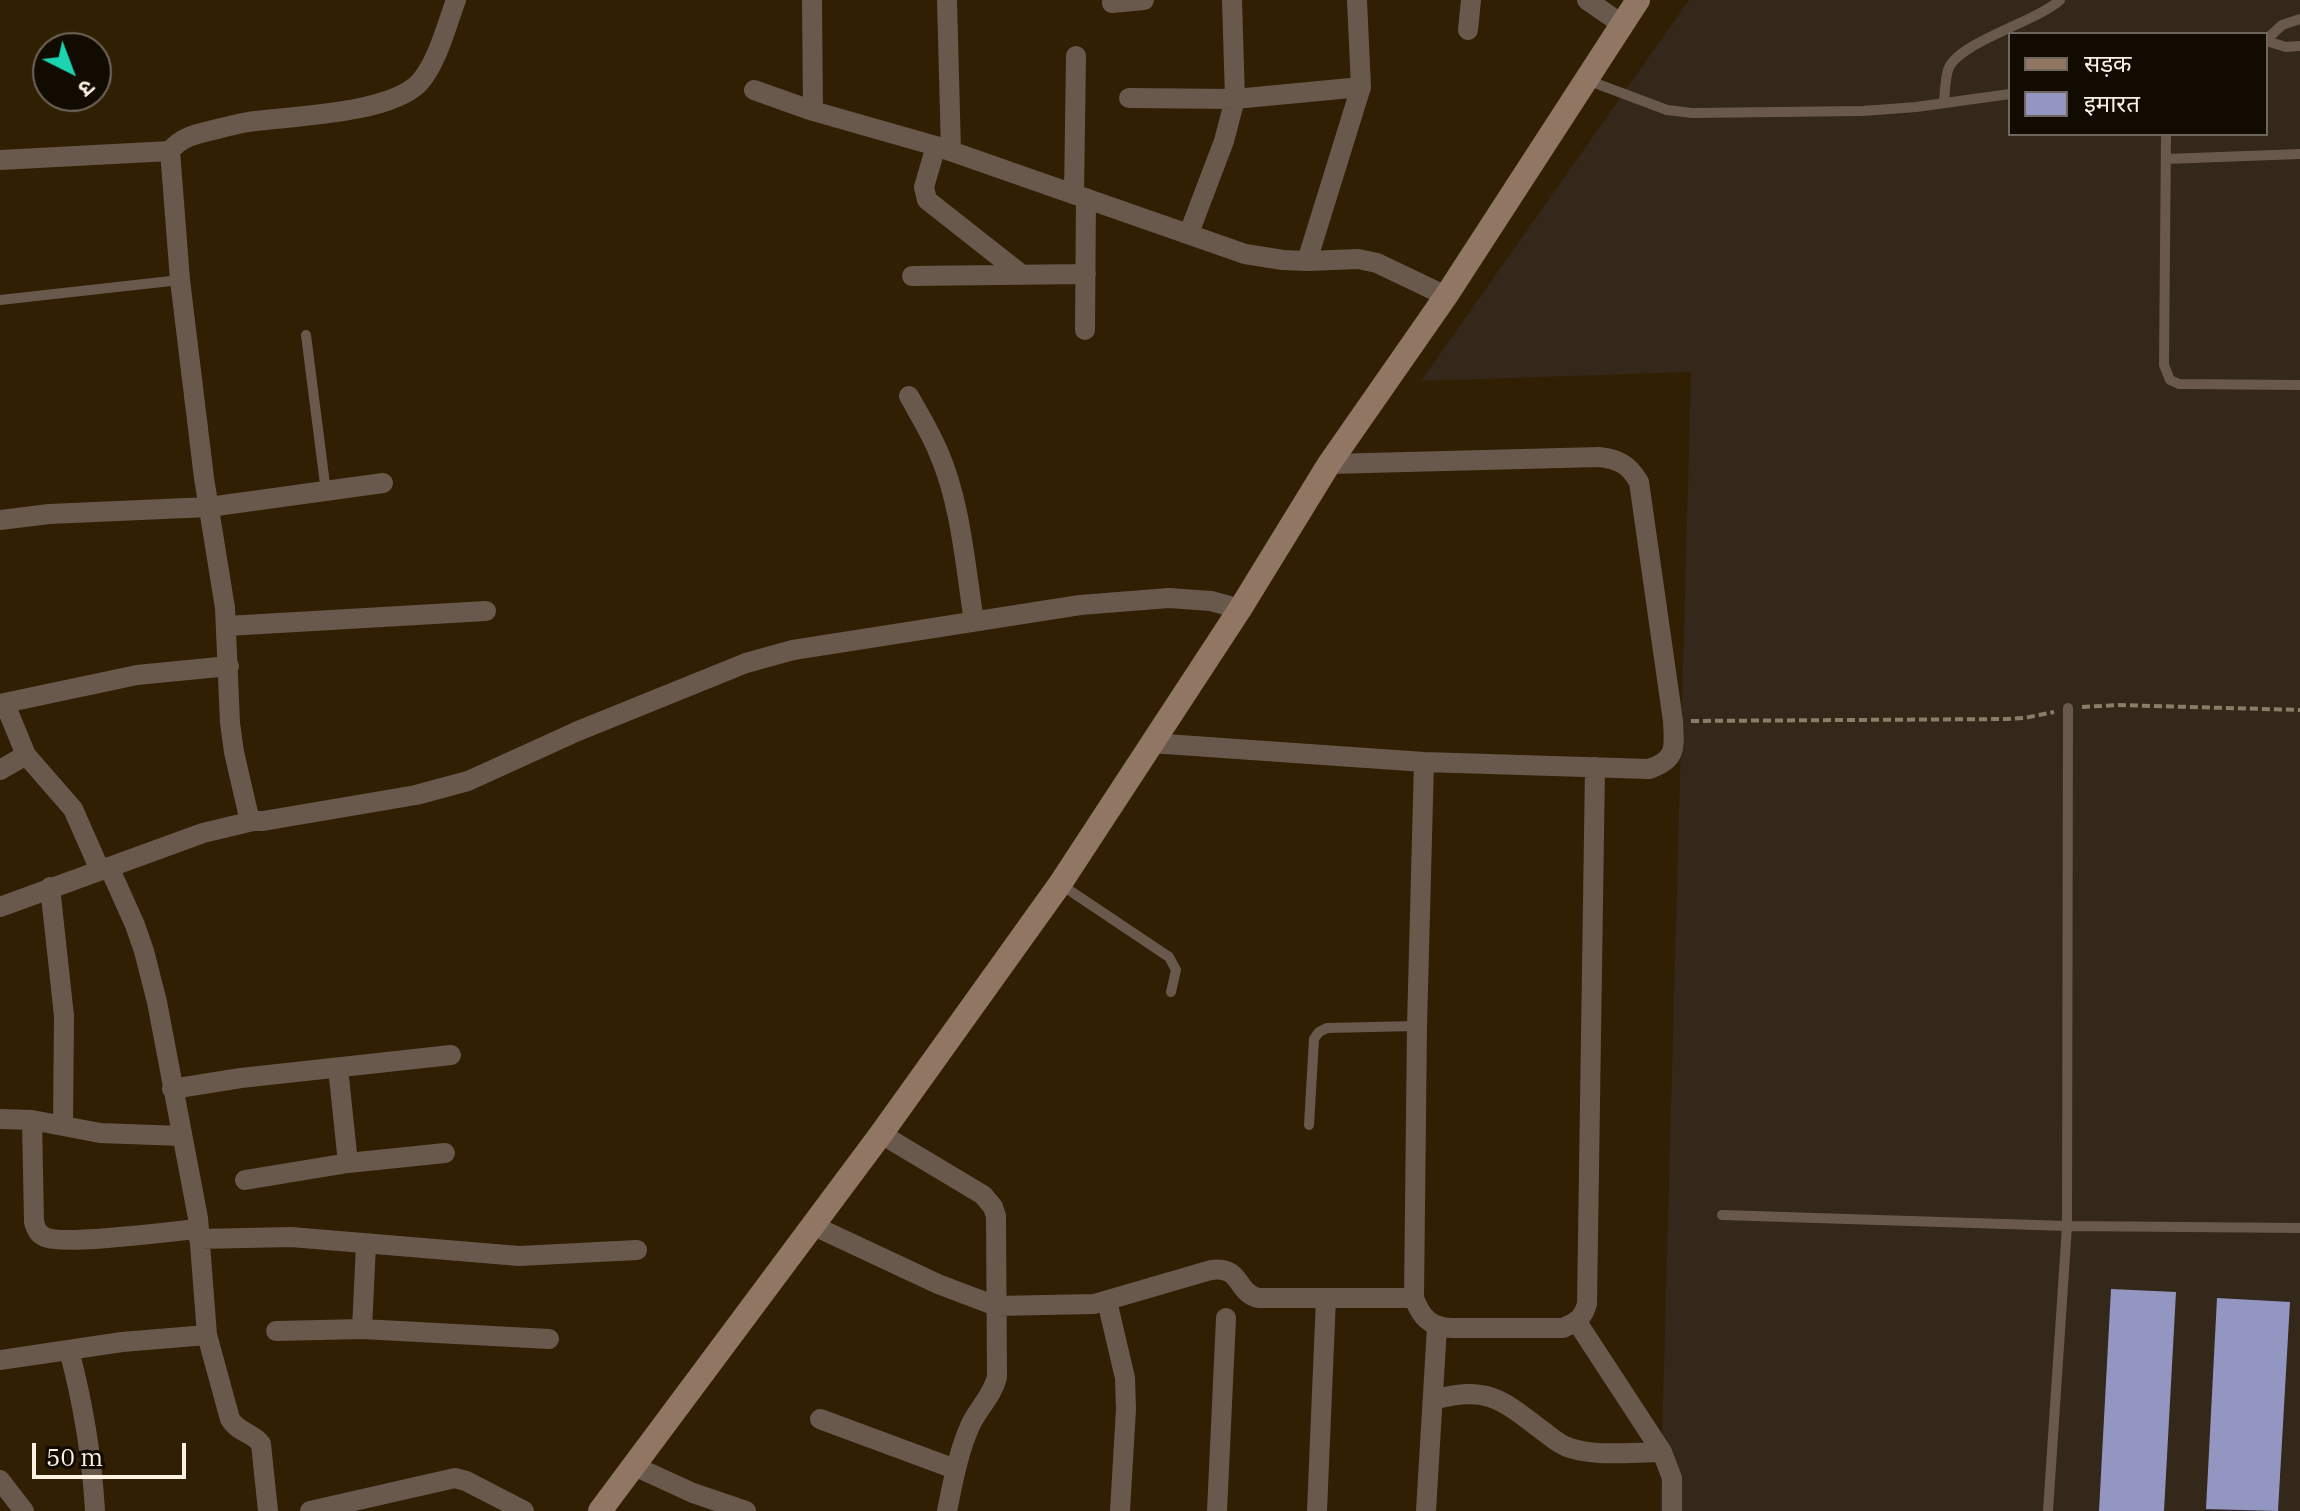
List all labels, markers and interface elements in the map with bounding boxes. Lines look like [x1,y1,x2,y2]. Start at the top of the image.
north arrow [32,32,112,112]
legend [2008,32,2268,136]
text: सड़क [2084,47,2132,79]
text: उ [73,74,102,104]
text: इमारत [2084,87,2140,119]
scale bar [36,1427,190,1477]
text: 50 m [46,1441,103,1473]

